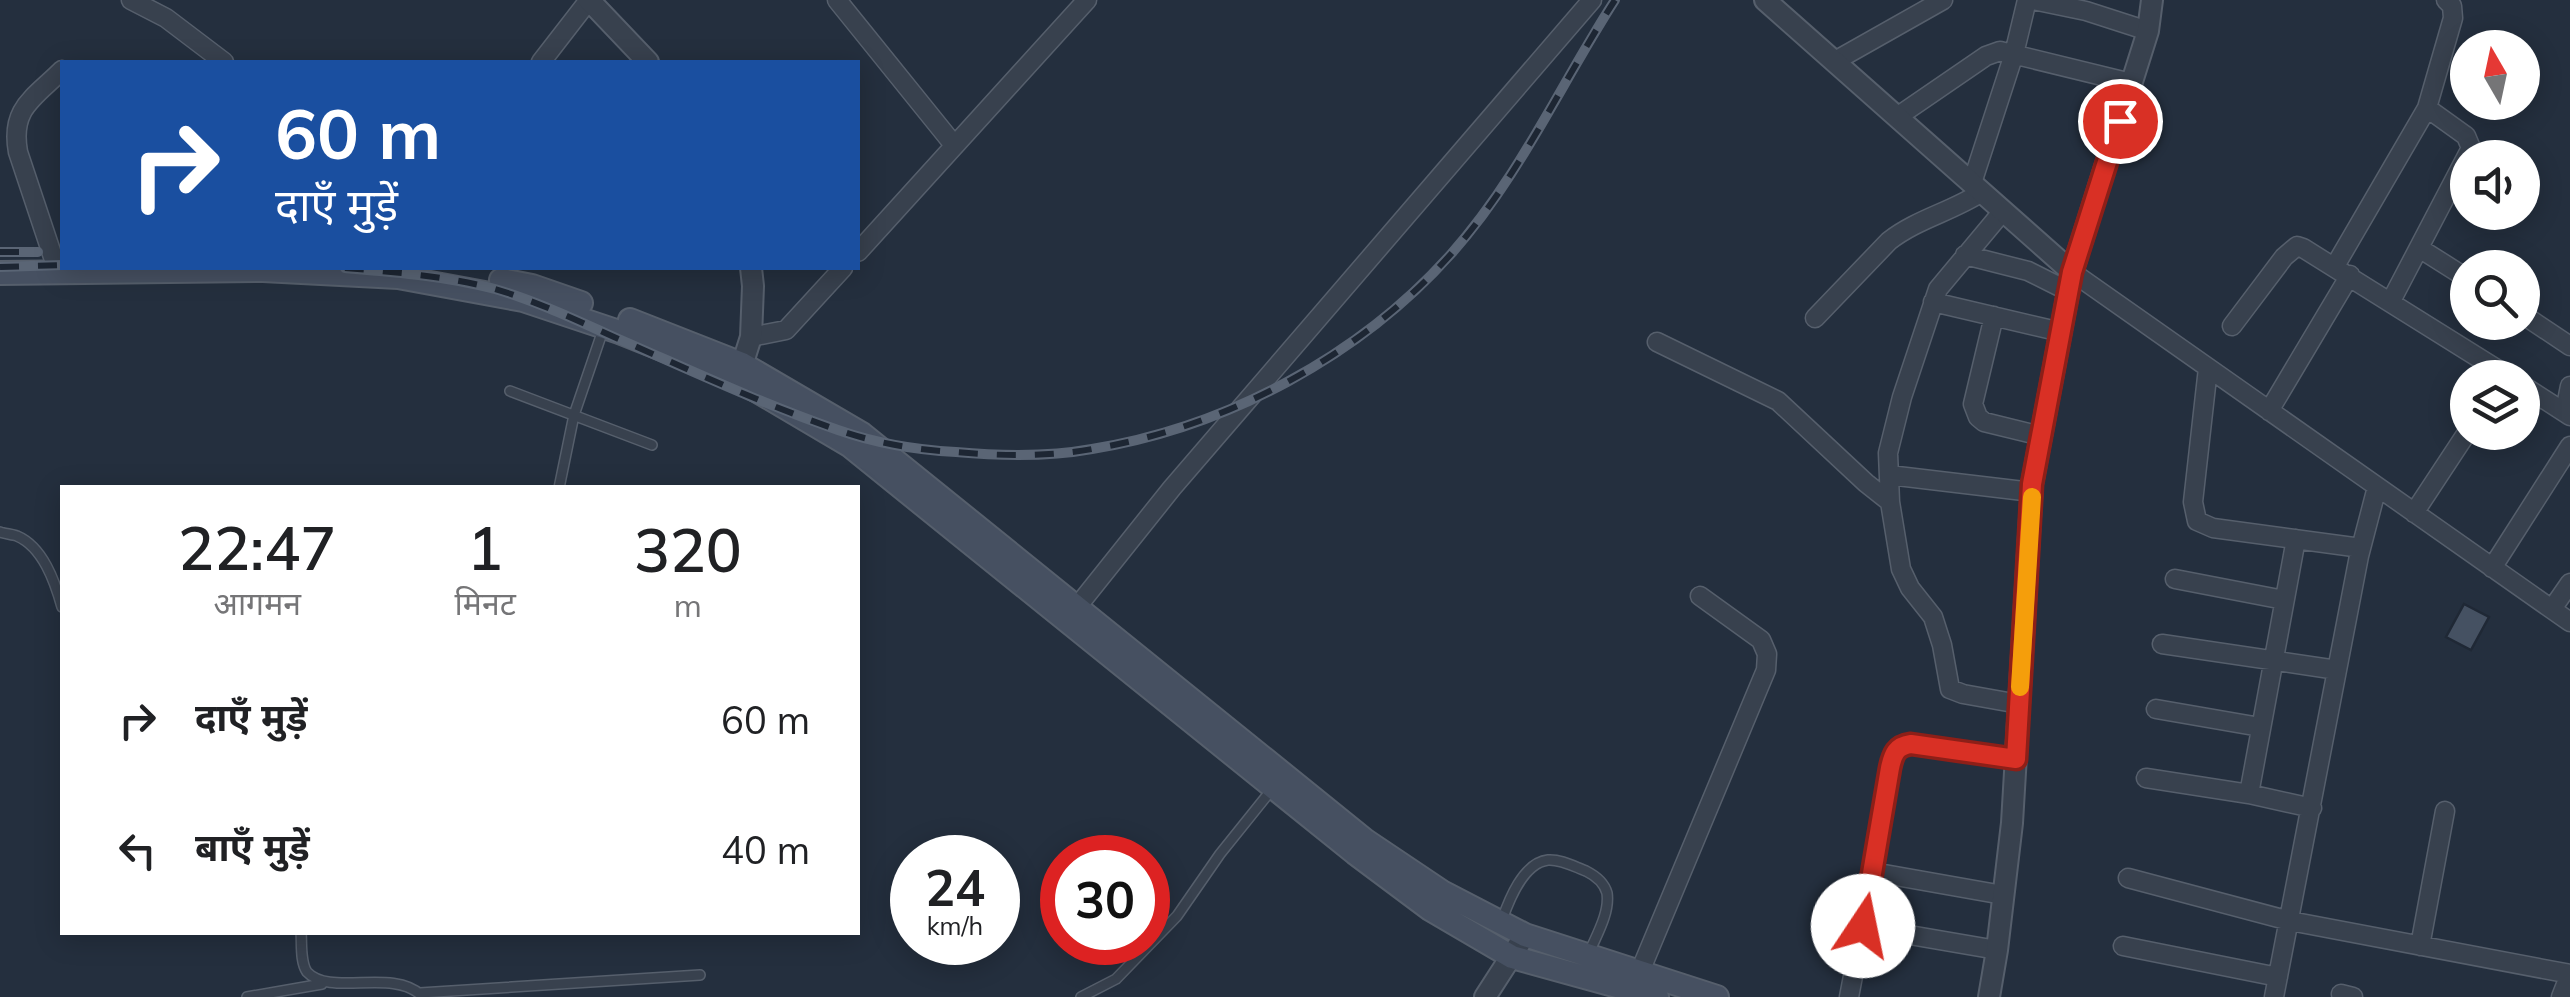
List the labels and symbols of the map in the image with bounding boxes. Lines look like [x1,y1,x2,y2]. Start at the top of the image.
north arrow [2450,30,2540,120]
pin [2078,79,2163,164]
speed limit sign: 30 [1040,835,1170,965]
position arrow [1811,874,1915,978]

